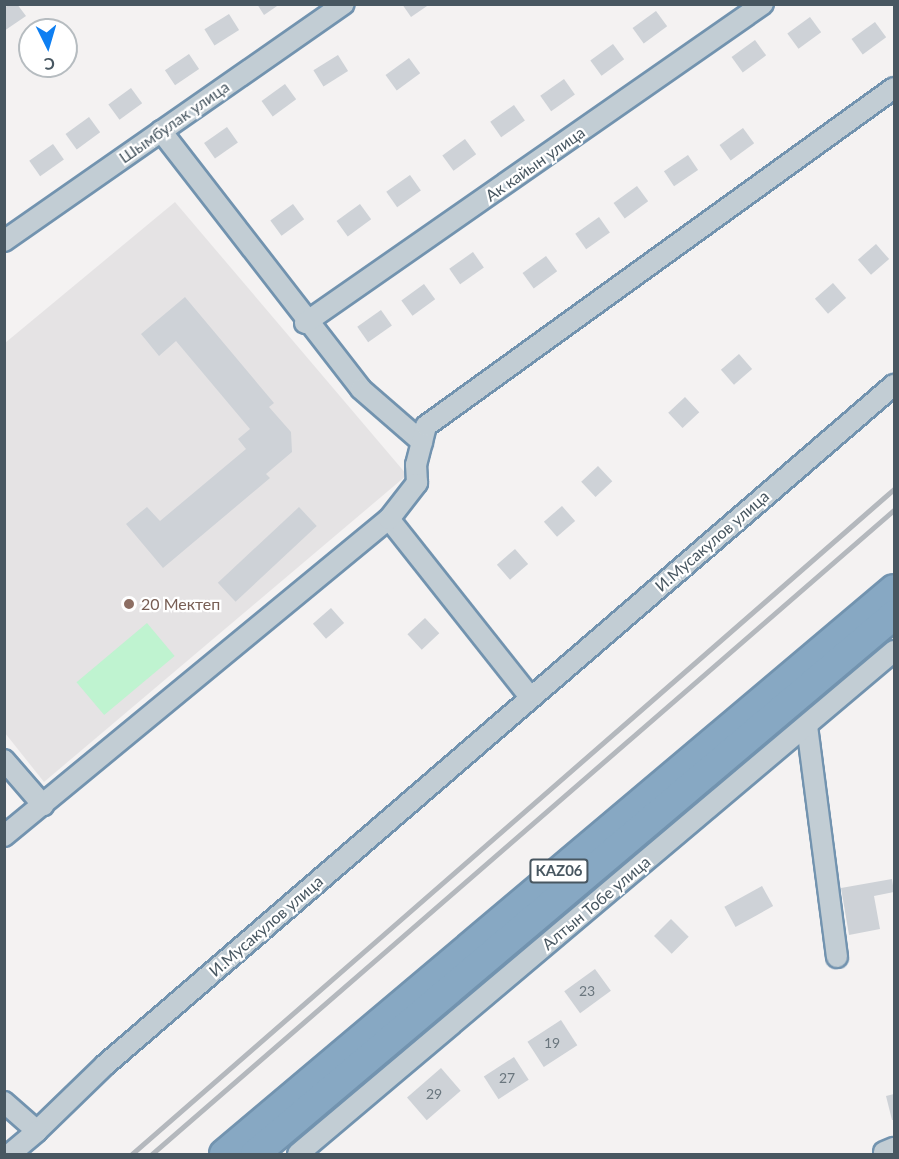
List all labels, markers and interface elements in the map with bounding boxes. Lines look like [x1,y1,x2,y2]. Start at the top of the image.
north arrow [18,18,78,78]
text: С [43,55,56,74]
street label: Шымбулак улица [115,77,233,167]
street label: Ак кайын улица [482,123,588,205]
street label: И.Мусакулов улица [651,486,773,596]
place label: 20 Мектеп [141,594,220,614]
marker: 20 Мектеп [122,597,136,611]
street label: Алтын Тобе улица [538,852,654,954]
road number: KАZ06 [529,859,589,883]
street label: И.Мусакулов улица [205,871,327,981]
house number: 23 [579,983,595,999]
house number: 19 [544,1035,560,1051]
house number: 27 [499,1070,515,1086]
house number: 29 [426,1086,442,1102]

